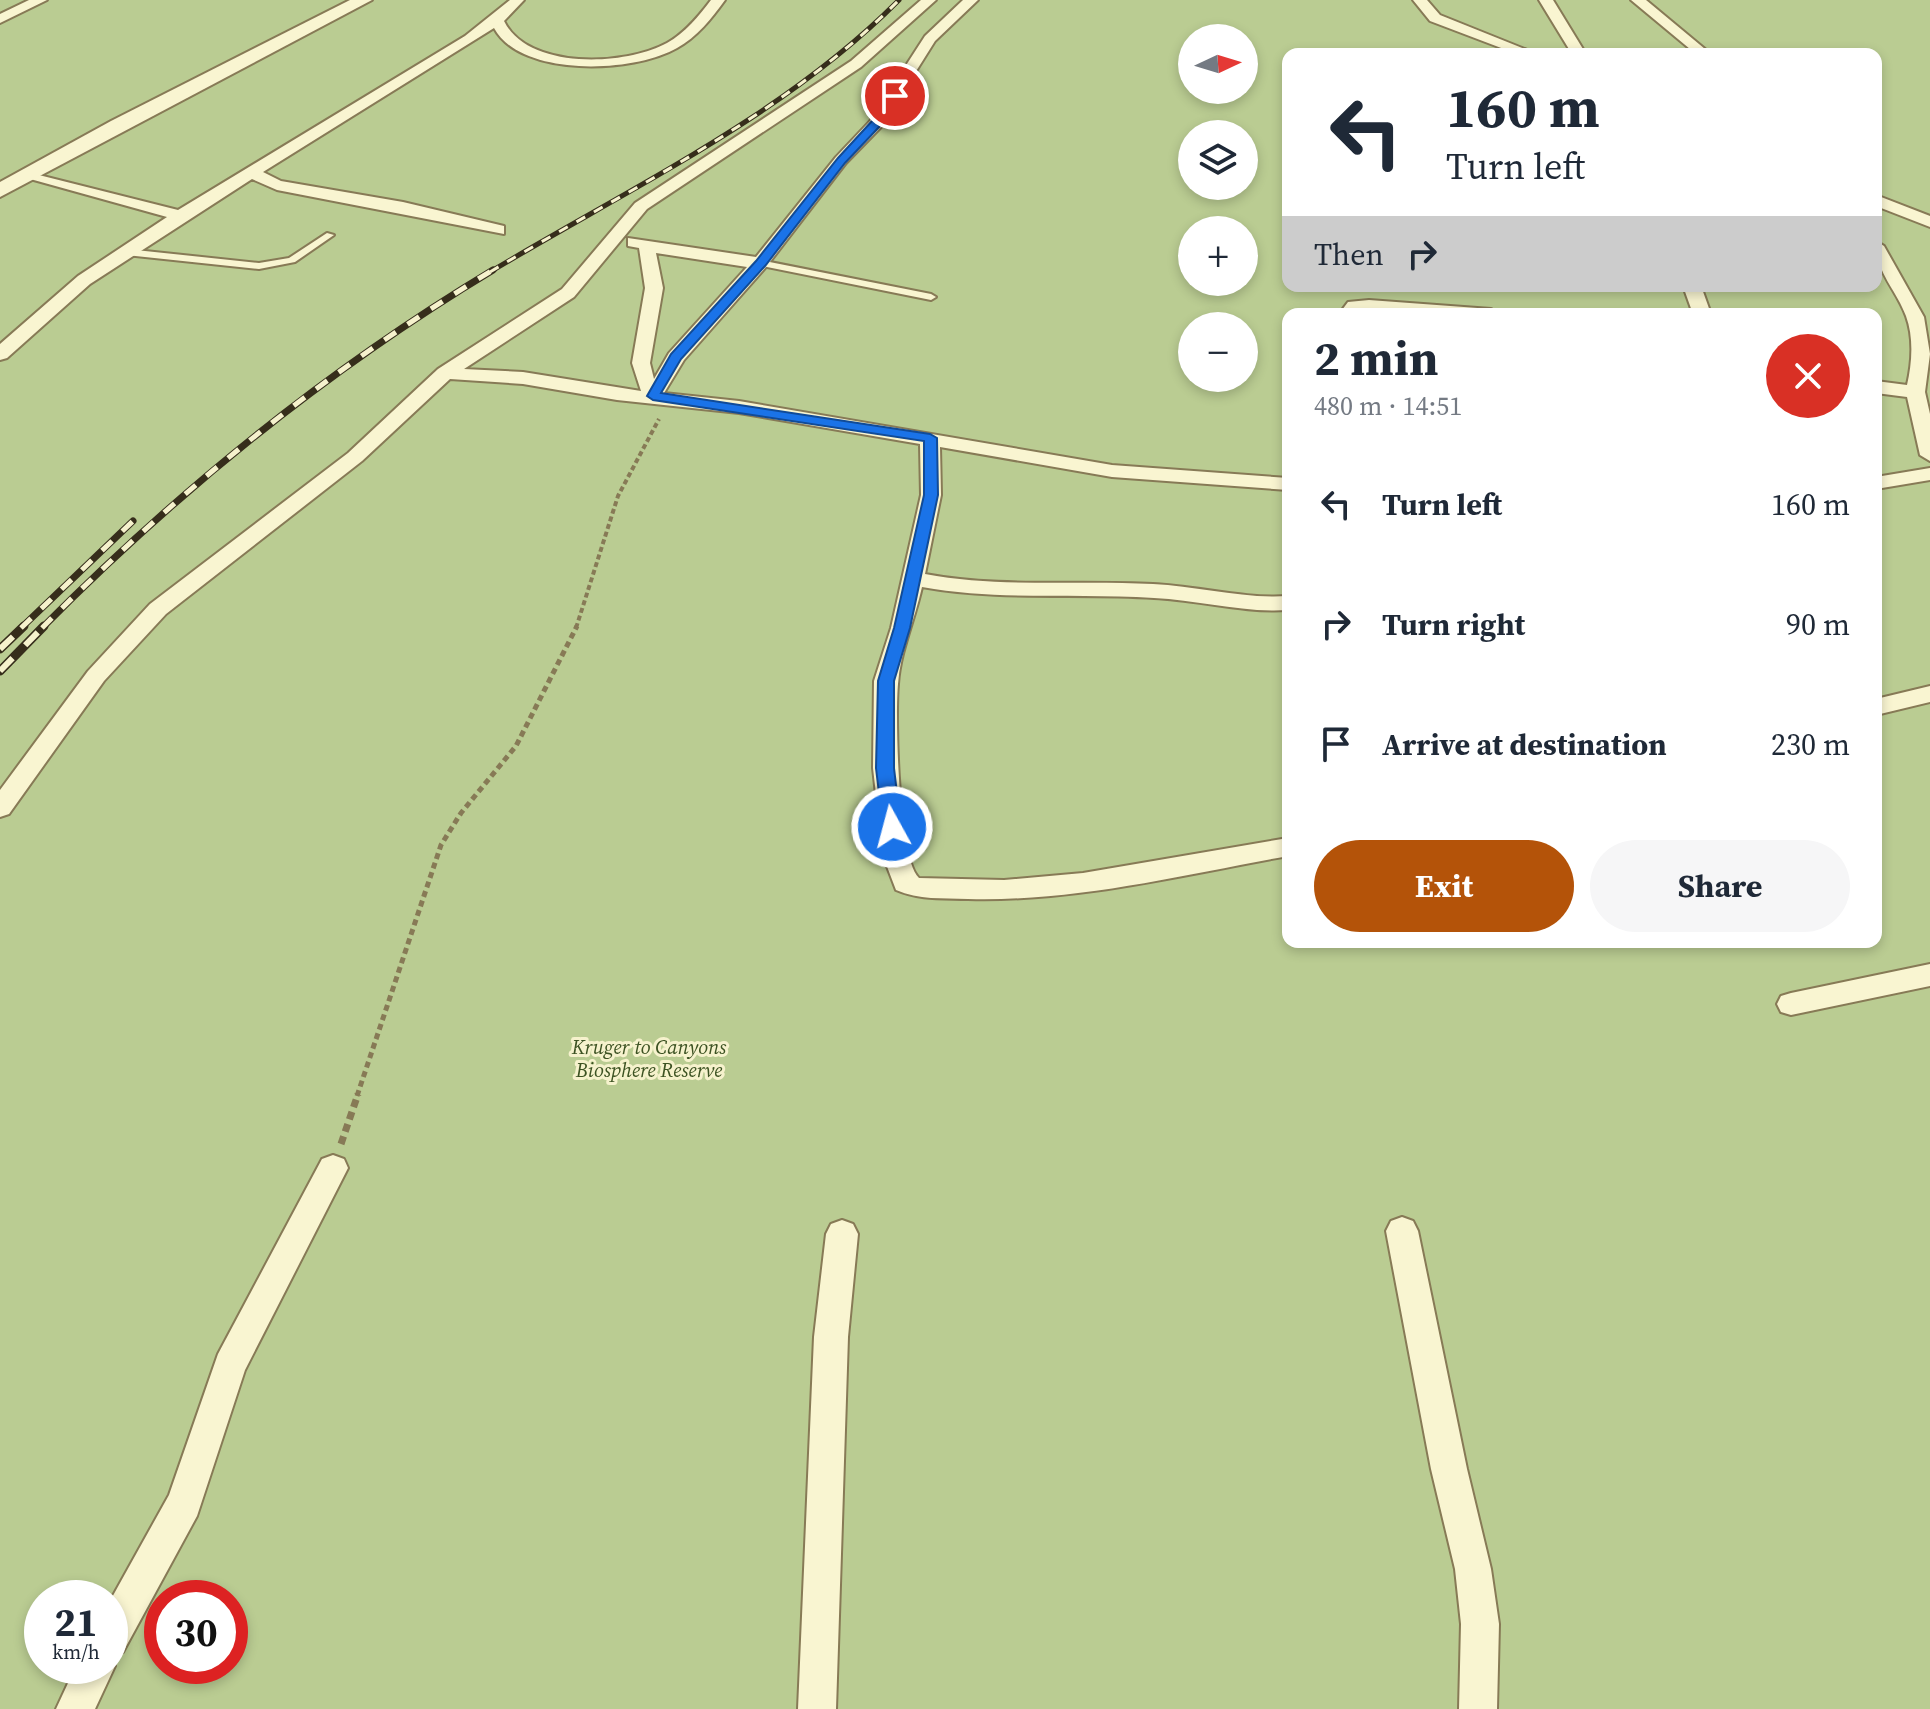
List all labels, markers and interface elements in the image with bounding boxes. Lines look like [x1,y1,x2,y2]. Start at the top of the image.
north arrow [1178,24,1258,104]
map controls [1178,24,1258,392]
pin [861,62,929,130]
text: 160 m [1446,69,1600,146]
icon: arrive [873,74,917,118]
icon: left [1314,80,1418,184]
button: layers [1178,120,1258,200]
text: Turn left [1446,142,1585,191]
button: + [1178,216,1258,296]
icon: right [1400,232,1444,276]
text: Then [1314,234,1384,275]
button: − [1178,312,1258,392]
text: 2 min [1314,325,1439,391]
button: close [1766,334,1850,418]
text: 480 m · 14:51 [1314,388,1462,424]
icon: left [1314,482,1358,526]
text: Turn left [1382,484,1502,525]
text: 160 m [1771,484,1850,525]
icon: right [1314,602,1358,646]
text: Turn right [1382,604,1525,645]
text: 90 m [1786,604,1850,645]
icon: arrive [1314,722,1358,766]
text: Arrive at destination [1382,724,1667,765]
text: 230 m [1771,724,1850,765]
position arrow [850,785,934,869]
button: Exit [1314,840,1574,932]
button: Share [1590,840,1850,932]
park label: Kruger to Canyons Biosphere Reserve [571,1033,727,1084]
speed limit sign: 30 [144,1580,248,1684]
text: 21 [54,1595,98,1649]
text: km/h [52,1638,100,1666]

